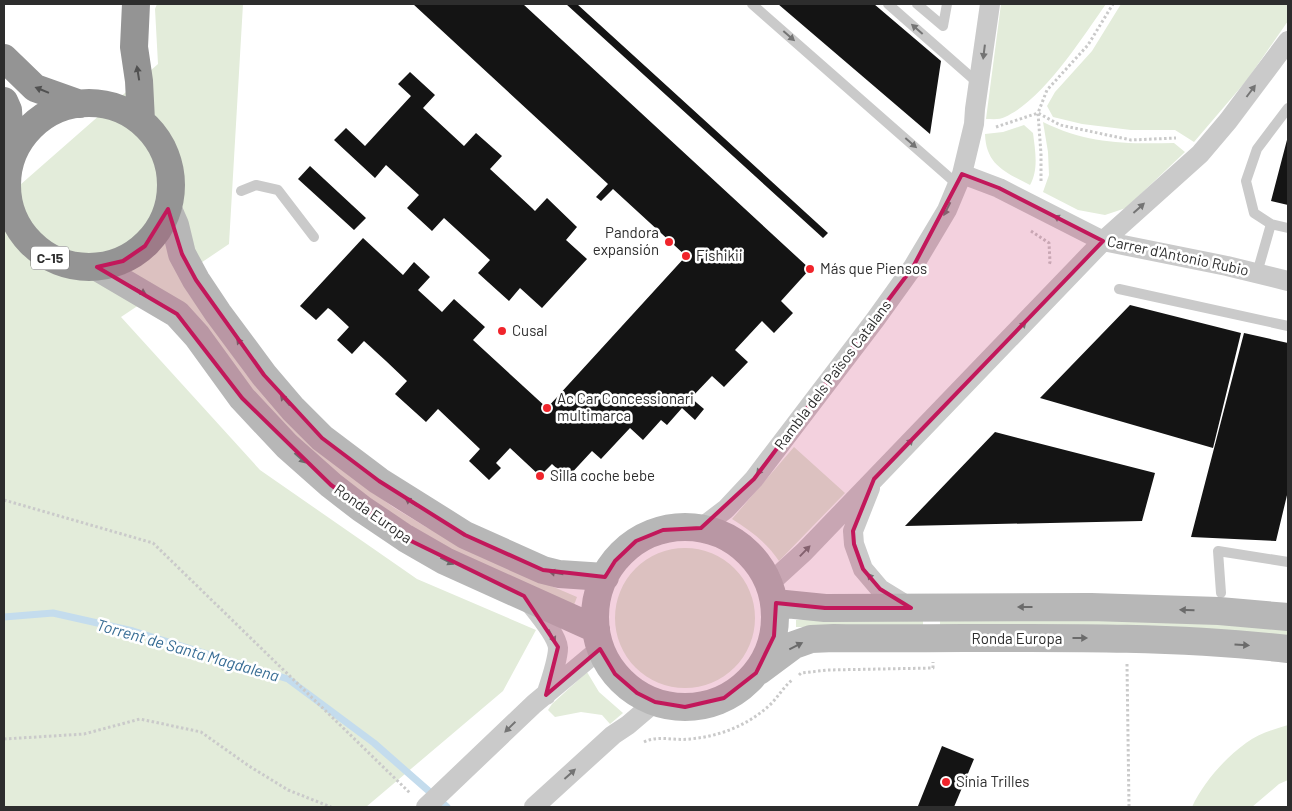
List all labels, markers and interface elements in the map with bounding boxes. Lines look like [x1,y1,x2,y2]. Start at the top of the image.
one-way arrow [911,23,923,35]
one-way arrow [782,30,794,42]
one-way arrow [980,44,988,60]
one-way arrow [133,64,141,80]
one-way arrow [1246,84,1256,98]
one-way arrow [35,85,49,93]
one-way arrow [904,138,917,149]
one-way arrow [943,202,951,216]
one-way arrow [1133,202,1145,214]
one-way arrow [1053,215,1067,223]
place label: Pandora expansión [593,223,659,258]
street label: Carrer d'Antonio Rubio [1106,231,1251,279]
marker: Pandora expansión [663,236,675,248]
place label: Fishikii [696,246,743,264]
road number: C-15 [31,247,69,270]
marker: Fishikii [680,250,692,262]
place label: Más que Piensos [820,259,927,277]
marker: Más que Piensos [804,263,816,275]
one-way arrow [133,287,147,295]
street label: Rambla dels Països Catalans [770,296,894,453]
place label: Cusal [512,321,547,339]
one-way arrow [1014,321,1026,333]
marker: Cusal [496,325,508,337]
one-way arrow [236,337,246,351]
place label: Ac Car Concessionari multimarca [557,389,694,424]
one-way arrow [280,393,291,406]
marker: Ac Car Concessionari multimarca [541,402,553,414]
one-way arrow [902,438,914,450]
one-way arrow [294,453,306,464]
one-way arrow [756,463,767,476]
place label: Silla coche bebe [550,466,655,484]
marker: Silla coche bebe [534,470,546,482]
street label: Ronda Europa [331,480,416,547]
one-way arrow [404,497,418,507]
one-way arrow [799,545,811,557]
one-way arrow [440,558,454,566]
one-way arrow [548,569,564,577]
one-way arrow [866,573,877,586]
one-way arrow [1017,603,1033,611]
one-way arrow [1179,606,1195,614]
water label: Torrent de Santa Magdalena [95,614,282,685]
one-way arrow [548,629,556,643]
street label: Ronda Europa [972,629,1062,647]
one-way arrow [1072,634,1088,642]
one-way arrow [1234,641,1250,649]
one-way arrow [789,642,803,650]
one-way arrow [504,721,516,733]
one-way arrow [564,768,576,780]
place label: Sínia Trilles [956,772,1030,790]
marker: Sínia Trilles [940,776,952,788]

